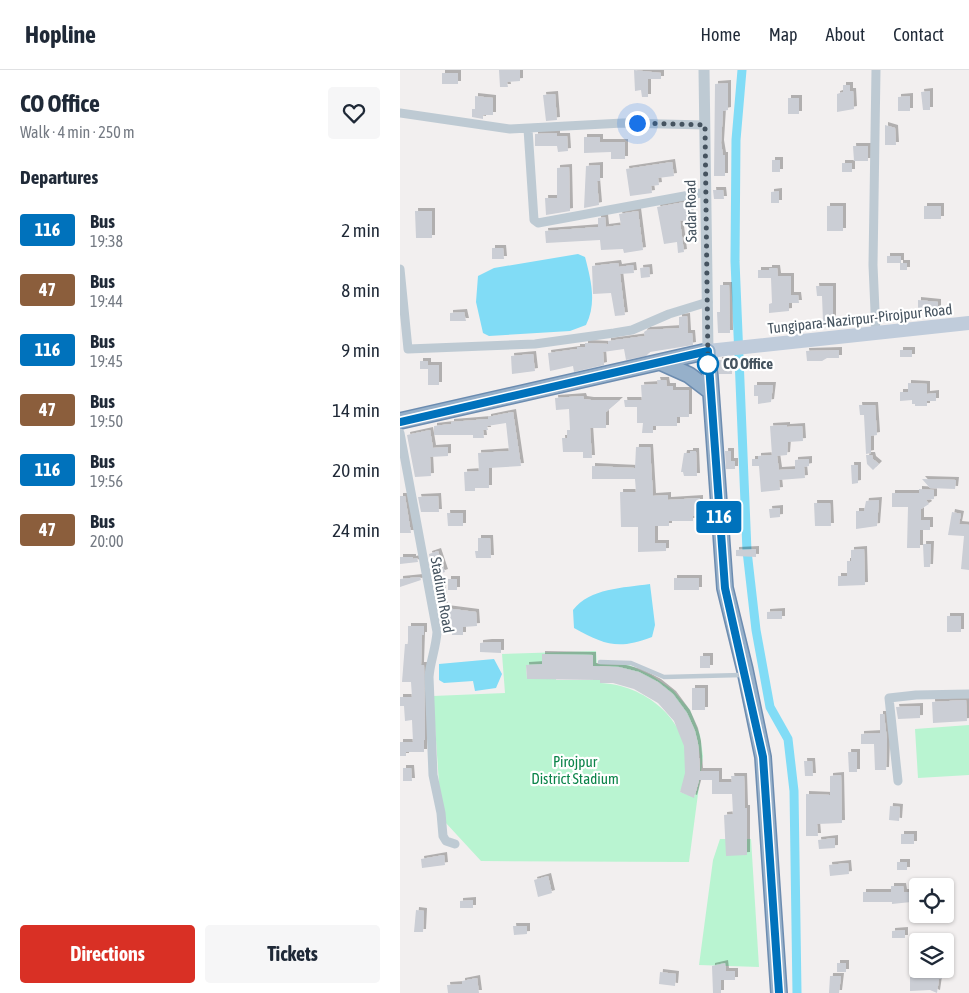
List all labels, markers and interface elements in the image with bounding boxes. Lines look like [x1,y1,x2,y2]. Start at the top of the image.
text: Hopline [25,21,96,48]
text: Home [701,24,741,45]
text: Map [769,24,798,45]
text: About [826,24,865,45]
text: Contact [893,24,944,45]
button: heart [328,87,380,139]
text: CO Office [20,90,100,117]
your location [625,111,650,136]
text: Walk · 4 min · 250 m [20,123,134,141]
text: Departures [20,166,98,188]
street label: Sadar Road [681,180,700,242]
text: Bus [90,210,115,232]
text: 116 [35,219,60,240]
text: 2 min [341,219,380,241]
text: 19:38 [90,232,123,250]
text: Bus [90,270,115,292]
text: 47 [39,279,56,300]
text: 8 min [341,279,380,301]
text: 19:44 [90,292,123,310]
street label: Tungipara-Nazirpur-Pirojpur Road [767,300,953,337]
text: Bus [90,330,115,352]
text: 116 [35,339,60,360]
text: 9 min [341,339,380,361]
text: 19:45 [90,352,123,370]
marker: CO Office [697,353,719,375]
place label: CO Office [723,355,773,372]
text: Bus [90,390,115,412]
text: 47 [39,399,56,420]
text: 14 min [332,399,380,421]
text: 19:50 [90,412,123,430]
text: Bus [90,450,115,472]
text: 116 [35,459,60,480]
text: 20 min [332,459,380,481]
text: 19:56 [90,472,123,490]
line badge: 116 [690,501,748,533]
text: 116 [706,506,732,527]
text: Bus [90,510,115,532]
text: 47 [39,519,56,540]
text: 24 min [332,519,380,541]
text: 20:00 [90,532,124,550]
street label: Stadium Road [427,556,458,634]
park label: Pirojpur District Stadium [531,753,619,787]
map controls [909,878,954,978]
button: locate [909,878,954,923]
button: Directions [20,925,195,983]
button: Tickets [205,925,380,983]
button: layers [909,933,954,978]

